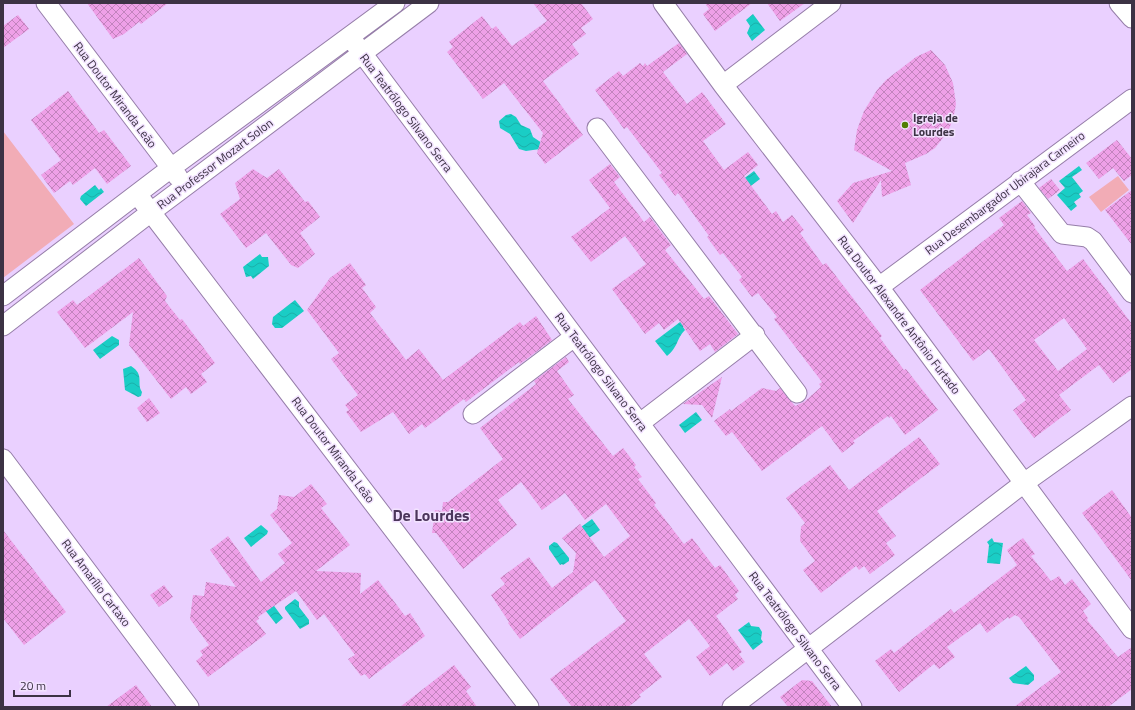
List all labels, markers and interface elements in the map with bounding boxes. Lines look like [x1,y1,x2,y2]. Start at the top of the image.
street label: Rua Doutor Miranda Leão [69,38,162,152]
street label: Rua Teatrólogo Silvano Serra [355,49,457,176]
place label: Igreja de Lourdes [913,108,958,141]
street label: Rua Professor Mozart Solon [153,114,277,214]
marker: Igreja de Lourdes [900,120,910,130]
street label: Rua Desembargador Ubirajara Carneiro [921,126,1089,259]
street label: Rua Doutor Alexandre Antônio Furtado [833,231,966,398]
street label: Rua Teatrólogo Silvano Serra [550,308,652,435]
street label: Rua Doutor Miranda Leão [287,393,380,507]
district label: De Lourdes [392,503,470,527]
street label: Rua Amarílio Cartaxo [57,535,136,630]
street label: Rua Teatrólogo Silvano Serra [744,567,846,694]
scale bar [14,672,70,698]
text: 20 m [20,676,46,695]

